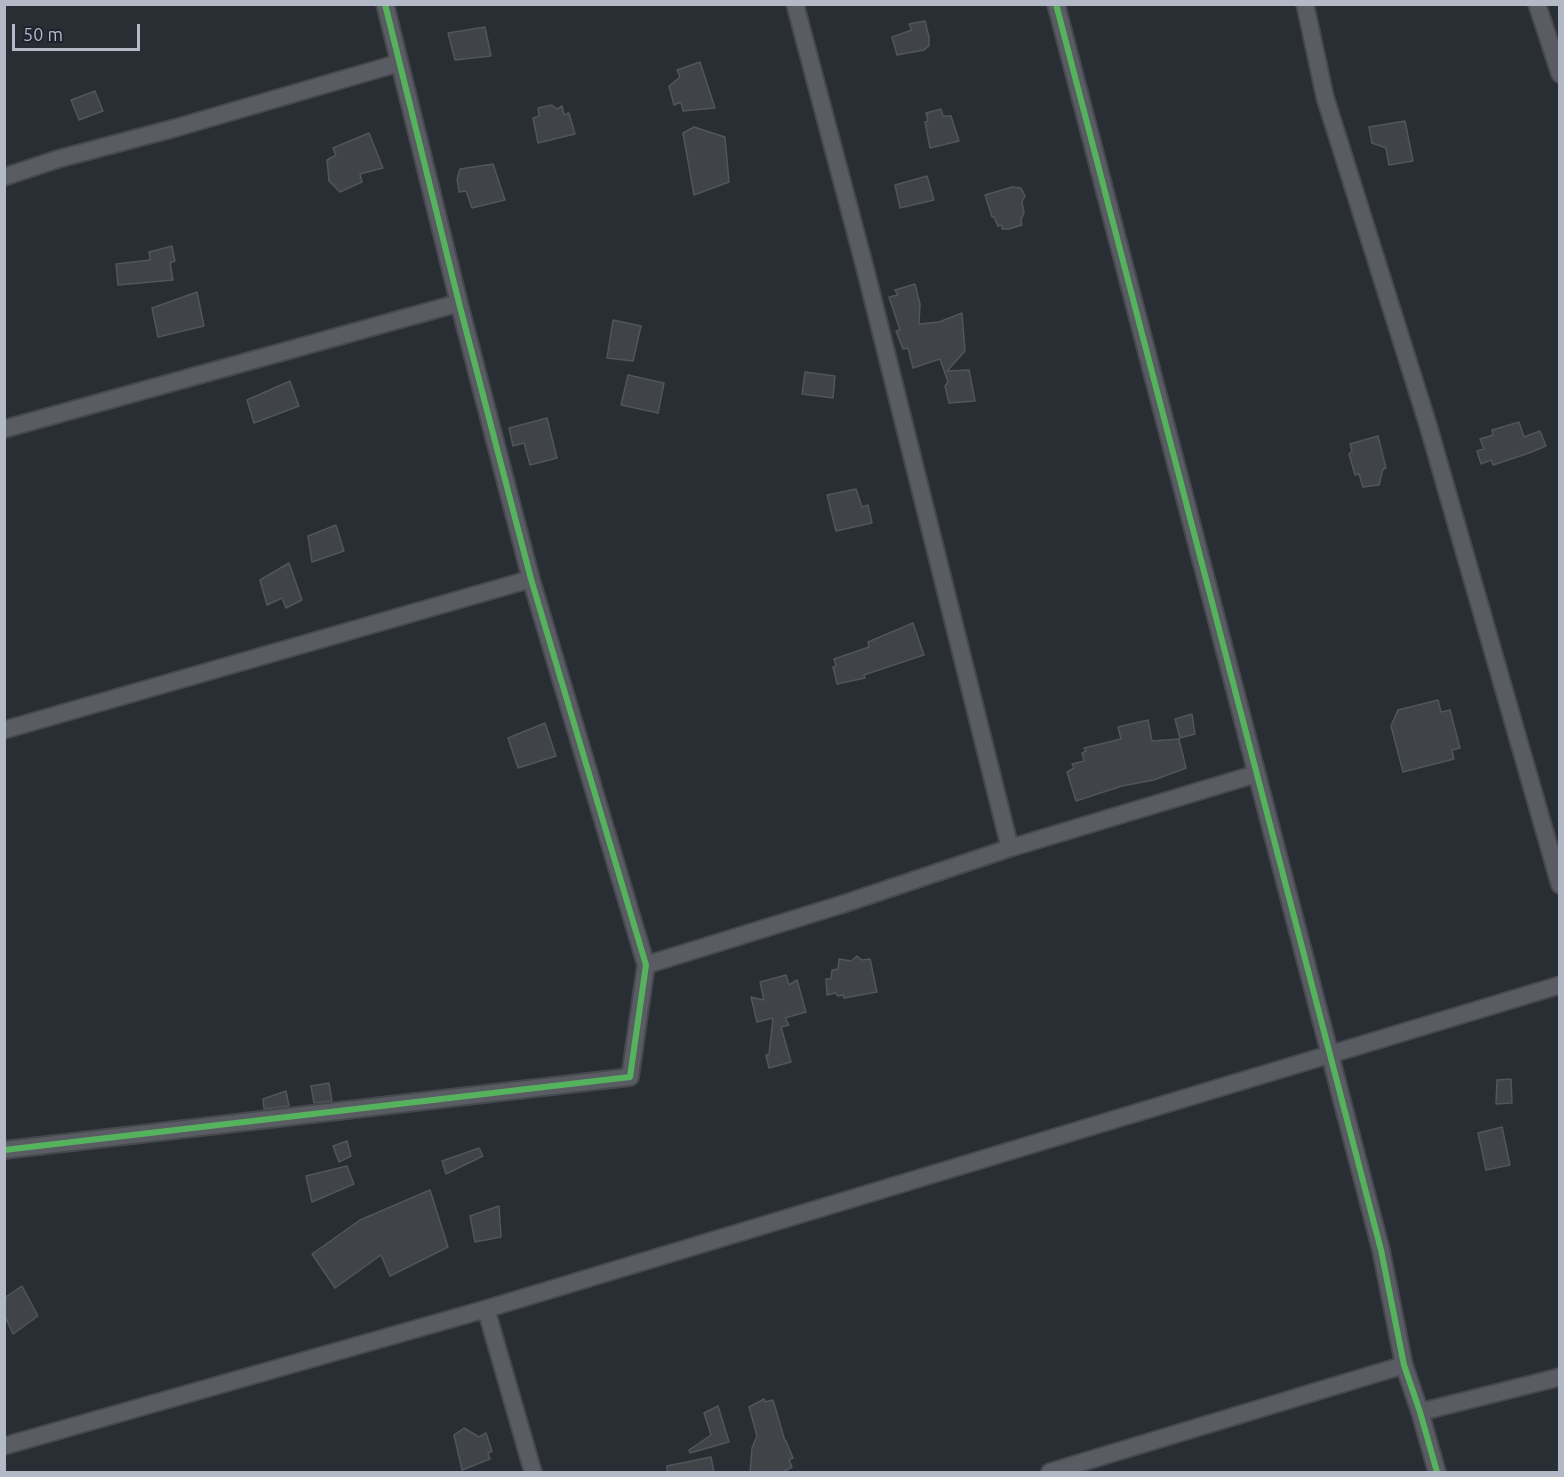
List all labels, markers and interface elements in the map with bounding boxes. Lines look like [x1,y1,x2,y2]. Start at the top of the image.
scale bar [15,12,142,50]
text: 50 m [23,24,63,44]

